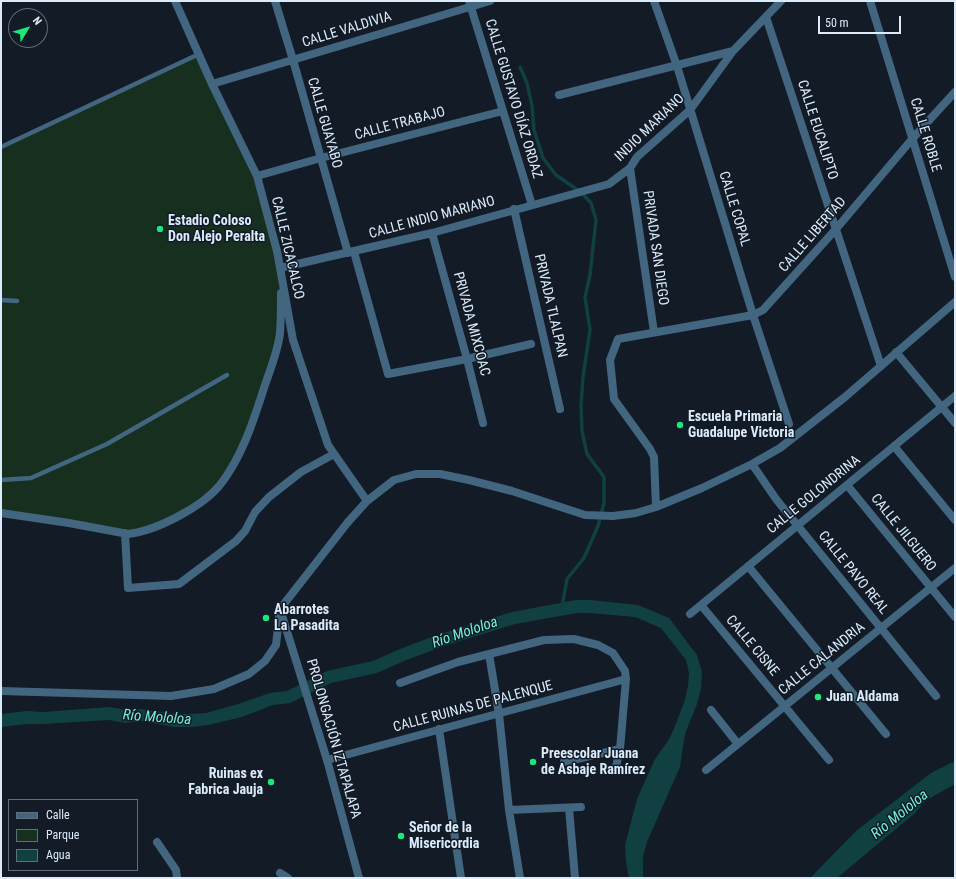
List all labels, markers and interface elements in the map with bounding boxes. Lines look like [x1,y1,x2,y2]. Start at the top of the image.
north arrow [8,8,48,48]
street label: CALLE VALDIVIA [300,8,394,52]
scale bar [820,8,903,34]
text: N [30,14,44,28]
text: 50 m [825,16,849,30]
street label: CALLE GUSTAVO DÍAZ ORDAZ [481,17,545,181]
street label: CALLE GUAYABO [303,76,345,170]
street label: CALLE EUCALIPTO [793,78,841,182]
street label: INDIO MARIANO [612,91,688,165]
street label: CALLE ROBLE [906,96,944,174]
street label: CALLE TRABAJO [353,104,447,144]
street label: CALLE COPAL [715,170,753,248]
street label: PRIVADA SAN DIEGO [639,190,671,306]
street label: CALLE INDIO MARIANO [367,193,497,243]
street label: CALLE LIBERTAD [776,194,850,276]
street label: CALLE ZICACALCO [267,195,307,301]
place label: Estadio Coloso Don Alejo Peralta [168,213,265,246]
marker: Estadio Coloso Don Alejo Peralta [155,224,165,234]
street label: PRIVADA TLALPAN [530,253,570,359]
street label: PRIVADA MIXCOAC [449,270,493,378]
place label: Escuela Primaria Guadalupe Victoria [688,409,794,442]
marker: Escuela Primaria Guadalupe Victoria [675,420,685,430]
street label: CALLE GOLONDRINA [764,452,864,538]
street label: CALLE JILGUERO [867,491,939,575]
street label: CALLE PAVO REAL [814,528,892,618]
place label: Abarrotes La Pasadita [274,602,339,634]
street label: CALLE CISNE [722,612,782,680]
marker: Abarrotes La Pasadita [261,613,271,623]
water label: Río Mololoa [430,613,500,653]
street label: CALLE CALANDRIA [775,619,869,699]
street label: PROLONGACIÓN IZTAPALAPA [302,657,364,821]
street label: CALLE RUINAS DE PALENQUE [392,678,554,736]
place label: Juan Aldama [826,689,899,705]
marker: Juan Aldama [813,692,823,702]
water label: Río Mololoa [122,707,192,729]
place label: Preescolar Juana de Asbaje Ramírez [541,746,645,778]
marker: Preescolar Juana de Asbaje Ramírez [528,757,538,767]
place label: Ruinas ex Fabrica Jauja [188,766,263,798]
marker: Ruinas ex Fabrica Jauja [266,777,276,787]
water label: Río Mololoa [868,786,932,844]
legend [8,799,138,871]
text: Calle [46,808,70,822]
place label: Señor de la Misericordia [409,820,479,852]
text: Parque [46,828,79,842]
marker: Señor de la Misericordia [396,831,406,841]
text: Agua [46,848,70,862]

